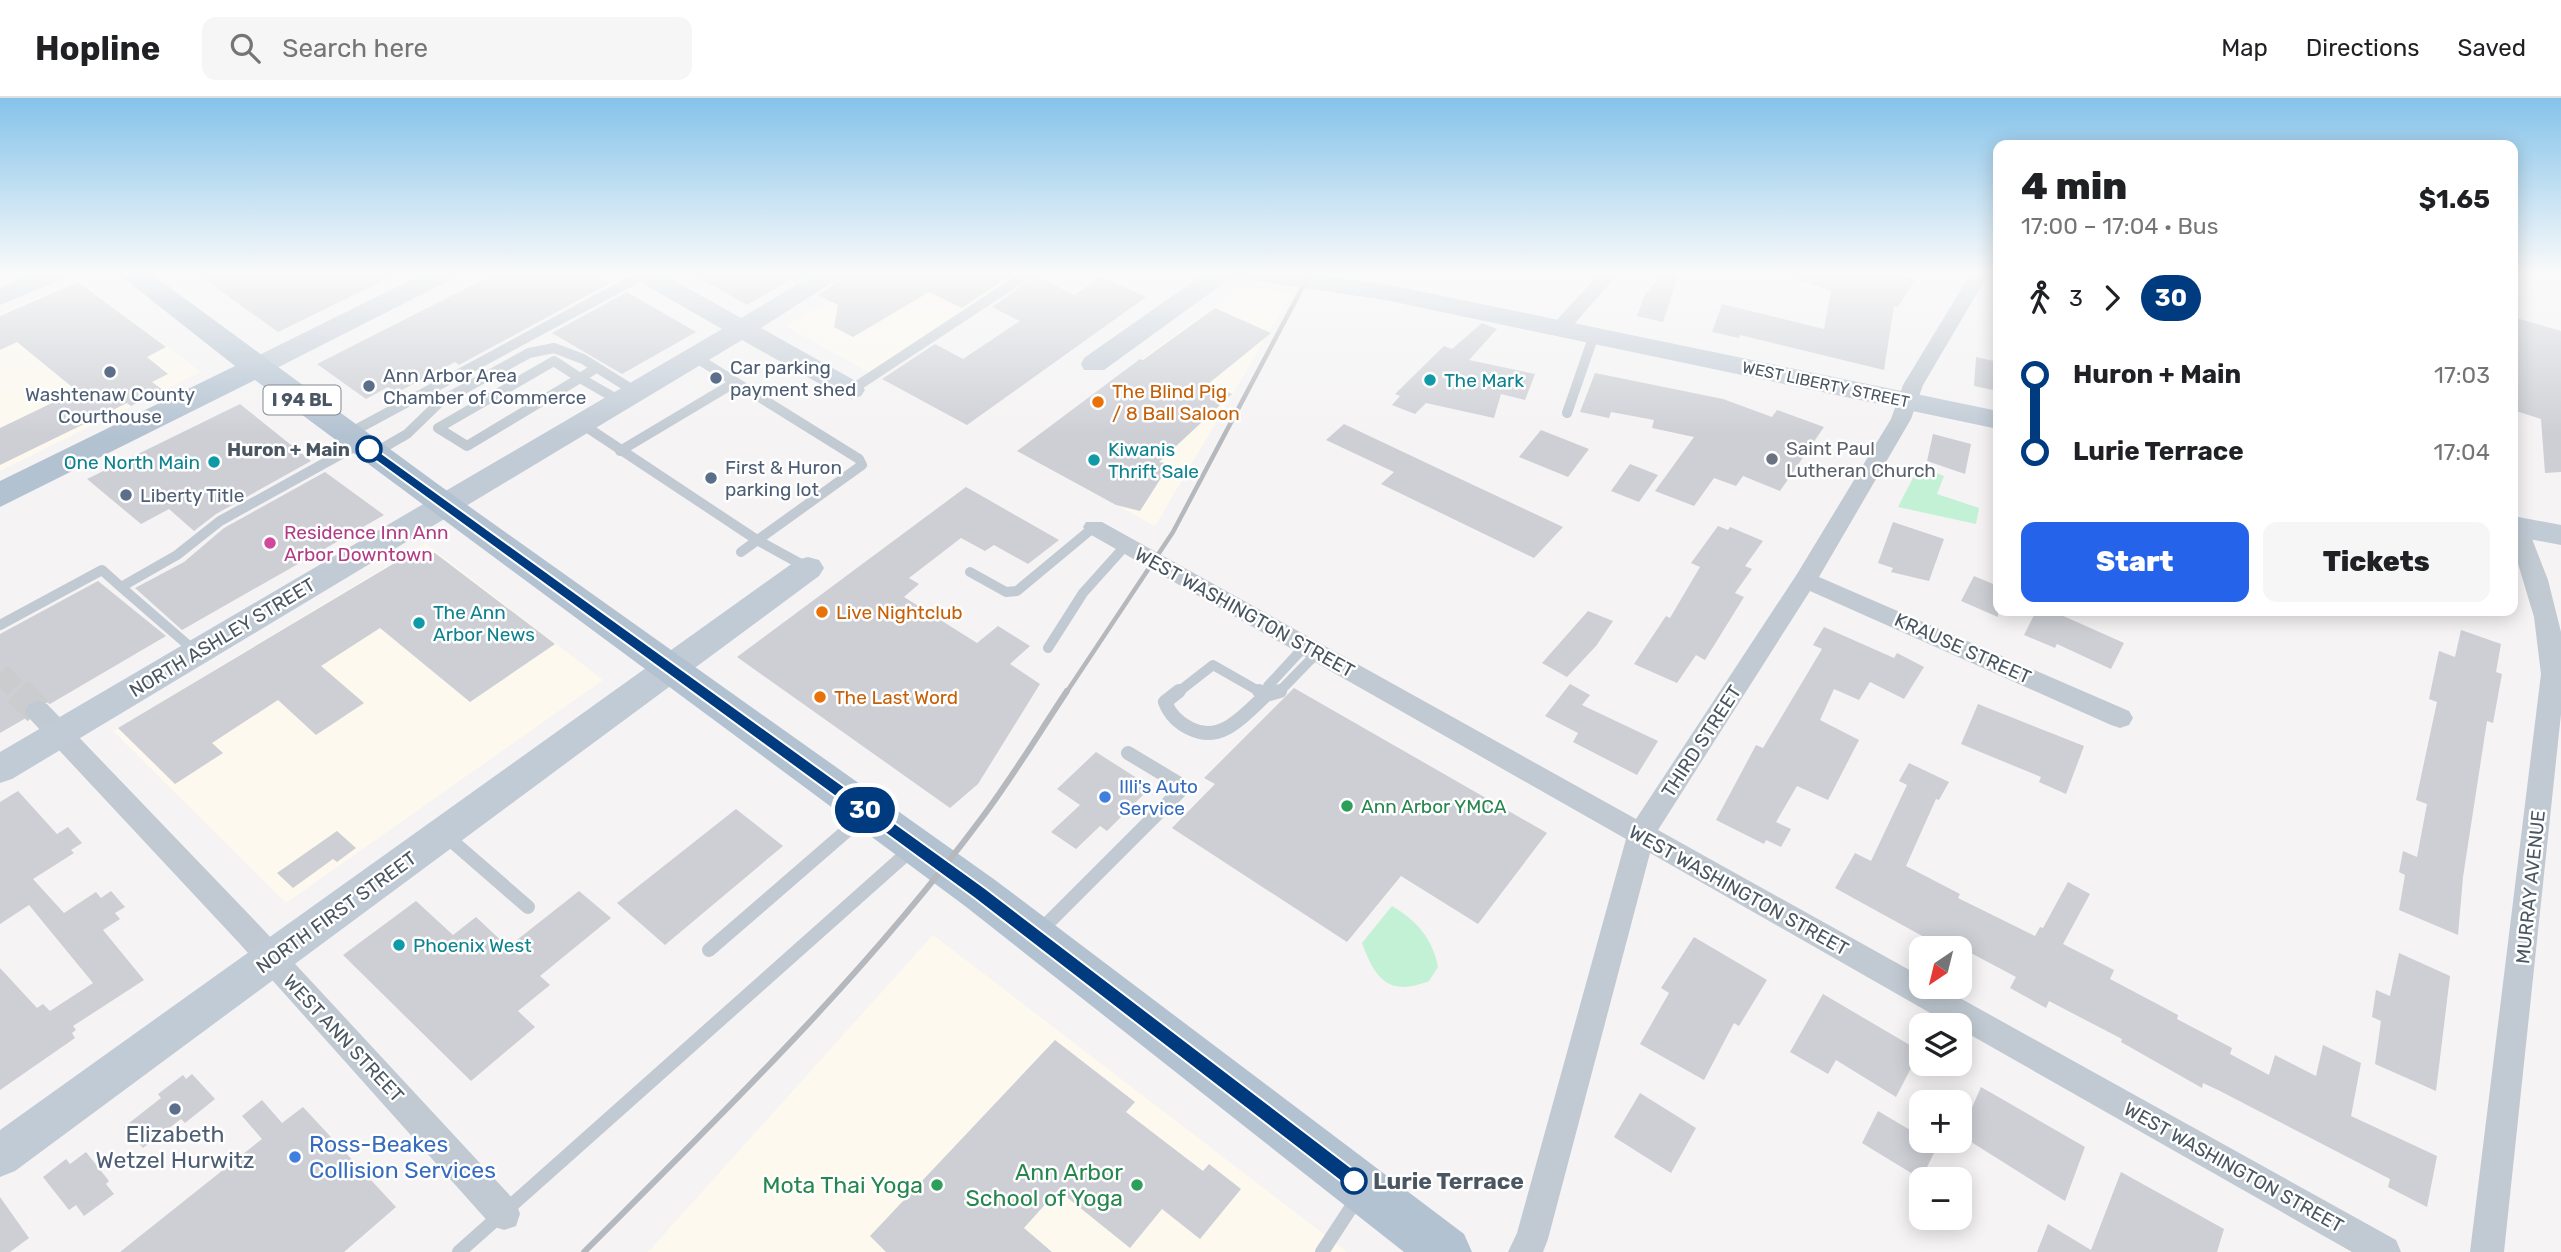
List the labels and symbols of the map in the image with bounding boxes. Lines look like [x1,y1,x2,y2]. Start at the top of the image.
place label: Car parking payment shed [730,356,856,401]
street label: WEST LIBERTY STREET [1741,357,1911,412]
marker: Washtenaw County Courthouse [102,364,118,380]
place label: Ann Arbor Area Chamber of Commerce [383,364,586,409]
place label: The Mark [1444,369,1524,392]
marker: Car parking payment shed [708,370,724,386]
marker: The Mark [1422,372,1438,388]
marker: Ann Arbor Area Chamber of Commerce [361,378,377,394]
place label: The Blind Pig / 8 Ball Saloon [1112,380,1240,425]
place label: Washtenaw County Courthouse [25,383,195,428]
road number: I 94 BL [264,386,340,414]
marker: The Blind Pig / 8 Ball Saloon [1090,394,1106,410]
marker: Huron + Main [356,436,382,462]
place label: Saint Paul Lutheran Church [1786,437,1936,482]
place label: Huron + Main [227,438,350,461]
place label: Kiwanis Thrift Sale [1108,438,1199,483]
place label: One North Main [64,451,200,474]
marker: Saint Paul Lutheran Church [1764,451,1780,467]
marker: Kiwanis Thrift Sale [1086,452,1102,468]
marker: One North Main [206,454,222,470]
place label: First & Huron parking lot [725,456,842,501]
marker: First & Huron parking lot [703,470,719,486]
place label: Liberty Title [140,484,244,507]
marker: Liberty Title [118,487,134,503]
place label: Residence Inn Ann Arbor Downtown [284,521,449,566]
marker: Residence Inn Ann Arbor Downtown [262,535,278,551]
street label: WEST WASHINGTON STREET [1131,542,1359,683]
street label: NORTH ASHLEY STREET [125,573,319,702]
place label: The Ann Arbor News [433,601,535,646]
place label: Live Nightclub [836,601,963,624]
marker: Live Nightclub [814,604,830,620]
street label: KRAUSE STREET [1891,608,2035,689]
marker: The Ann Arbor News [411,615,427,631]
street label: THIRD STREET [1657,681,1746,802]
place label: The Last Word [834,686,958,709]
marker: The Last Word [812,689,828,705]
place label: Illi's Auto Service [1119,775,1198,820]
line badge: 30 [834,787,896,833]
marker: Illi's Auto Service [1097,789,1113,805]
place label: Ann Arbor YMCA [1361,795,1507,818]
marker: Ann Arbor YMCA [1339,798,1355,814]
street label: MURRAY AVENUE [2511,809,2550,965]
street label: WEST WASHINGTON STREET [1625,820,1853,961]
street label: NORTH FIRST STREET [252,847,421,978]
place label: Phoenix West [413,934,532,957]
north arrow [1909,936,1972,999]
marker: Phoenix West [391,937,407,953]
street label: WEST ANN STREET [279,970,409,1107]
street label: WEST WASHINGTON STREET [2120,1097,2348,1238]
marker: Elizabeth Wetzel Hurwitz [167,1101,183,1117]
place label: Elizabeth Wetzel Hurwitz [95,1120,255,1174]
place label: Ross-Beakes Collision Services [309,1130,496,1184]
marker: Ross-Beakes Collision Services [287,1149,303,1165]
place label: Ann Arbor School of Yoga [965,1158,1123,1212]
place label: Lurie Terrace [1373,1167,1524,1195]
marker: Lurie Terrace [1341,1168,1367,1194]
place label: Mota Thai Yoga [762,1171,923,1199]
marker: Mota Thai Yoga [929,1177,945,1193]
marker: Ann Arbor School of Yoga [1129,1177,1145,1193]

